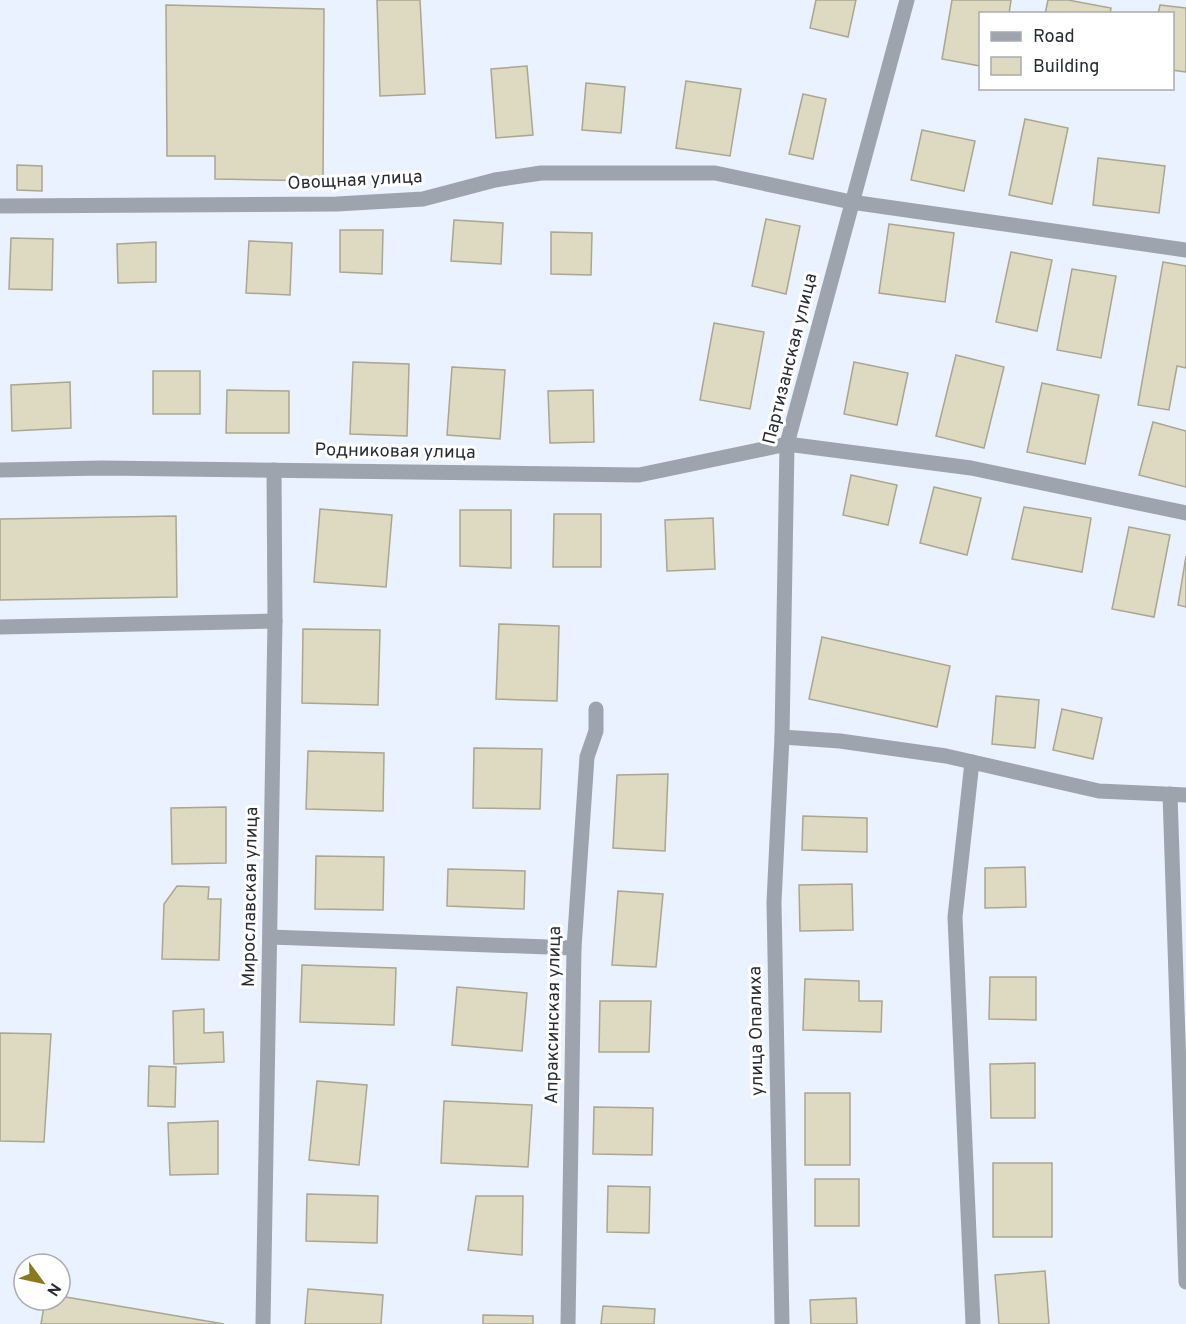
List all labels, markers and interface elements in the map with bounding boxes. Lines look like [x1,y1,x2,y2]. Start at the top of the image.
legend [979,12,1174,90]
text: Road [1033,26,1075,49]
text: Building [1033,56,1099,79]
street label: Овощная улица [287,166,423,196]
street label: Партизанская улица [759,271,823,447]
street label: Родниковая улица [314,439,476,465]
street label: Мирославская улица [238,807,264,987]
street label: Апраксинская улица [541,926,567,1104]
street label: улица Опалиха [744,966,770,1096]
north arrow [12,1252,72,1312]
text: N [41,1279,64,1299]

